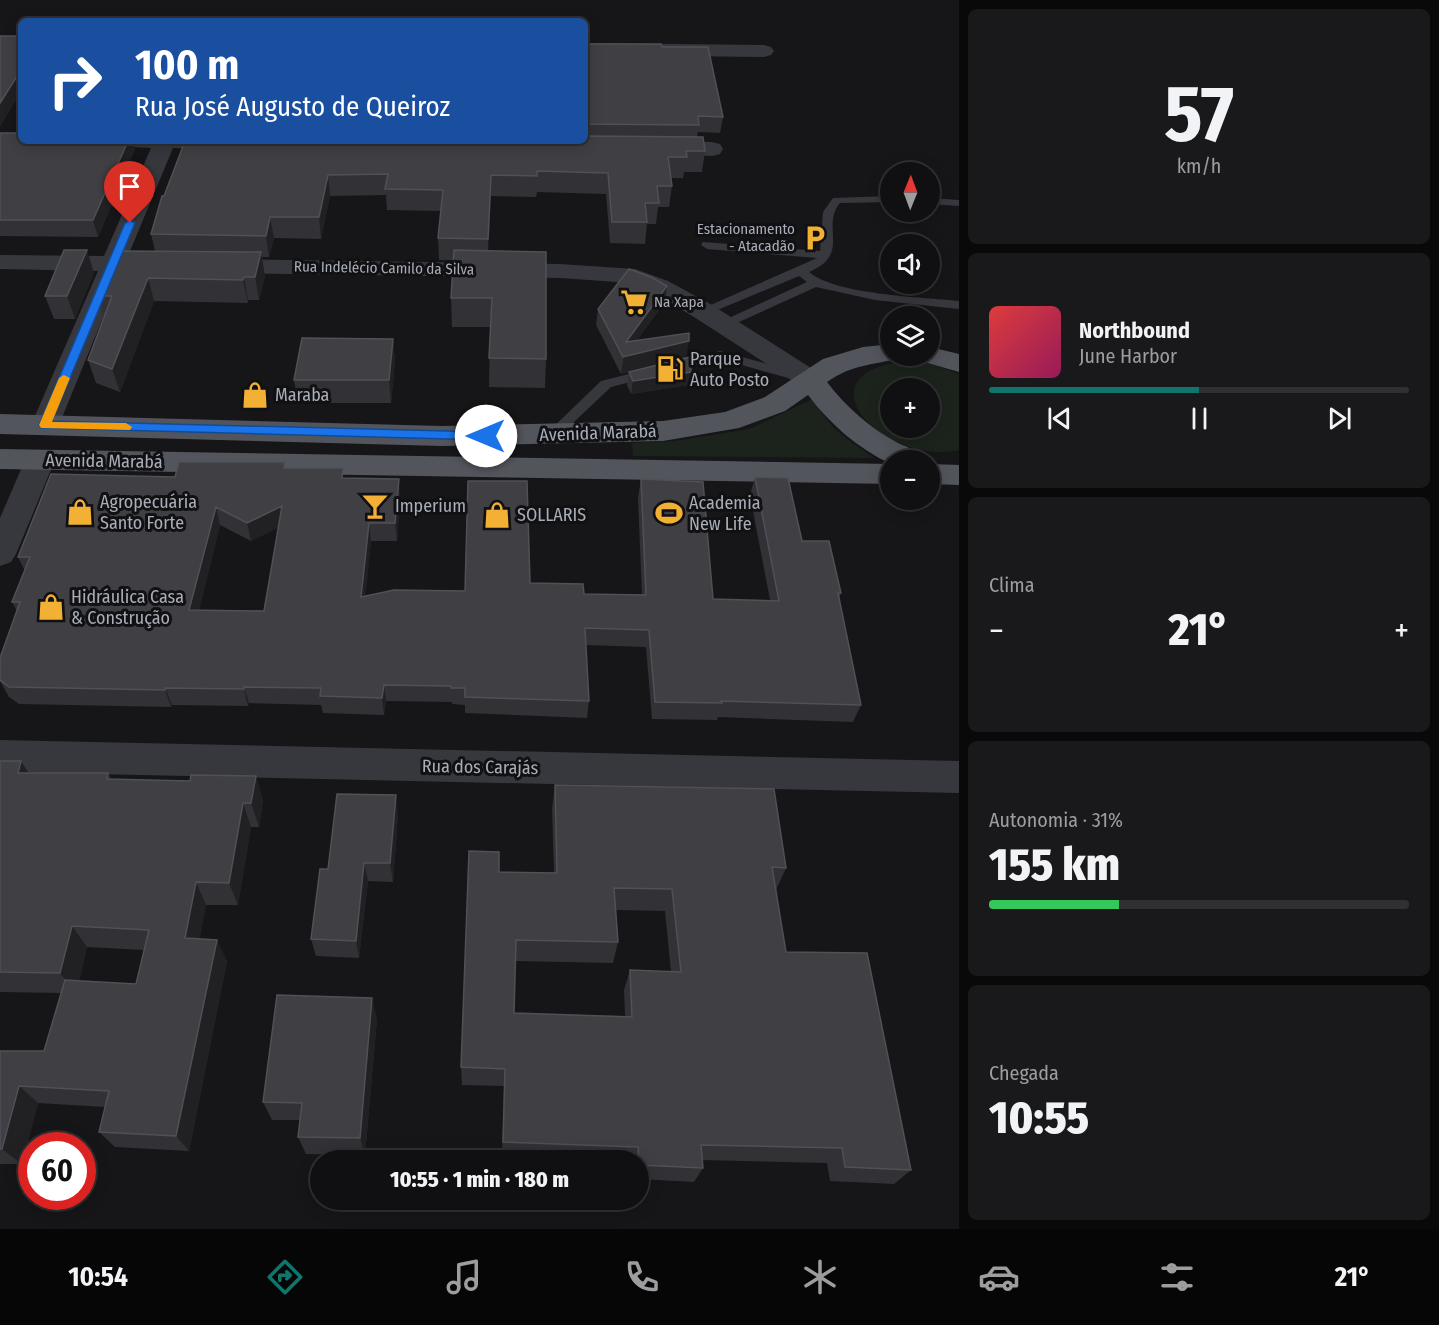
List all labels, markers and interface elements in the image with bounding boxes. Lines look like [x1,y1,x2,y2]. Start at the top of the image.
text: 100 m [135,40,239,90]
icon: right [36,42,114,120]
text: 57 [1164,68,1234,162]
text: Rua José Augusto de Queiroz [135,91,450,123]
text: km/h [1177,154,1221,178]
pin [104,161,155,223]
north arrow [880,162,940,222]
map controls [880,162,940,510]
icon: arrive [113,170,146,203]
place label: Estacionamento - Atacadão [697,220,795,255]
parking icon: Estacionamento - Atacadão [800,223,830,253]
button: sound [880,234,940,294]
street label: Rua Indelécio Camilo da Silva [294,257,474,279]
supermarket icon: Na Xapa [619,287,649,317]
place label: Na Xapa [654,293,704,311]
button: layers [880,306,940,366]
text: Northbound [1079,317,1190,344]
text: June Harbor [1079,344,1177,368]
place label: Parque Auto Posto [690,348,769,391]
fuel station icon: Parque Auto Posto [655,354,685,384]
button: + [880,378,940,438]
shop icon: Maraba [240,380,270,410]
place label: Maraba [275,384,330,406]
icon: previous [1043,402,1076,435]
icon: pause [1183,402,1216,435]
icon: next [1323,402,1356,435]
position arrow [454,404,518,468]
street label: Avenida Marabá [539,420,657,446]
street label: Avenida Marabá [45,449,163,473]
button: − [880,450,940,510]
place label: Agropecuária Santo Forte [100,491,197,534]
bar icon: Imperium [360,491,390,521]
place label: Academia New Life [689,492,761,535]
place label: Imperium [395,495,466,517]
shop icon: Agropecuária Santo Forte [65,497,95,527]
sports icon: Academia New Life [654,498,684,528]
shop icon: SOLLARIS [482,500,512,530]
place label: SOLLARIS [517,504,586,526]
text: Clima [989,573,1034,597]
place label: Hidráulica Casa & Construção [71,586,184,629]
shop icon: Hidráulica Casa & Construção [36,592,66,622]
text: 21° [1168,603,1229,657]
text: − [989,611,1004,651]
text: + [1394,611,1409,651]
street label: Rua dos Carajás [422,755,539,779]
text: Autonomia · 31% [989,808,1123,832]
text: 155 km [989,838,1120,892]
text: Chegada [989,1061,1059,1085]
text: 10:55 [989,1091,1089,1145]
speed limit sign: 60 [18,1132,96,1210]
text: 10:55 · 1 min · 180 m [390,1166,569,1193]
icon: directions [264,1256,306,1298]
icon: music [443,1256,485,1298]
icon: phone [621,1256,663,1298]
icon: climate [799,1256,841,1298]
icon: car [978,1256,1020,1298]
icon: filters [1156,1256,1198,1298]
text: 10:54 [68,1261,128,1293]
text: 21° [1335,1261,1371,1293]

